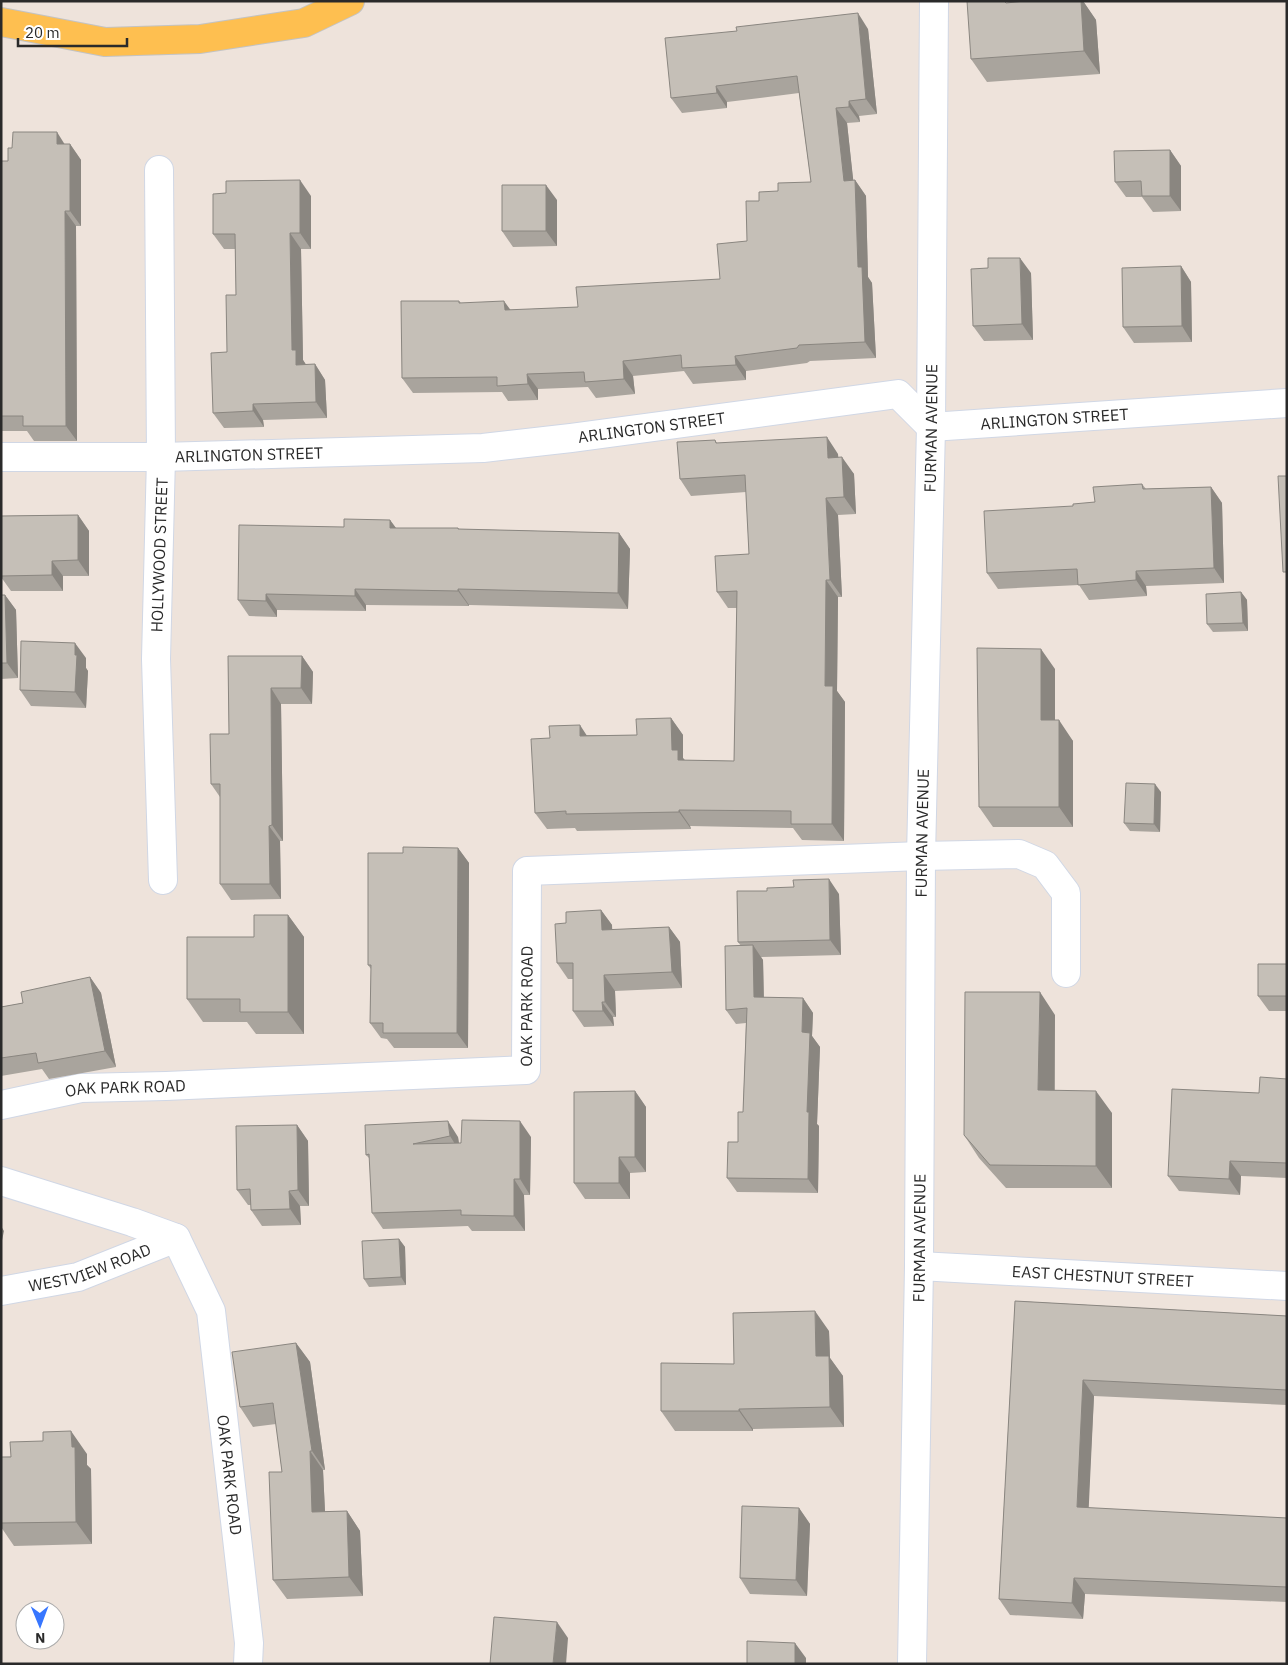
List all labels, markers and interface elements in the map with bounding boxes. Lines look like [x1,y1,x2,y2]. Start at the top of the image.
scale bar [18,15,126,47]
text: 20 m [25,23,60,42]
street label: FURMAN AVENUE [919,364,941,493]
street label: ARLINGTON STREET [980,404,1129,434]
street label: ARLINGTON STREET [577,407,726,447]
street label: ARLINGTON STREET [175,442,323,467]
street label: HOLLYWOOD STREET [146,477,172,633]
street label: FURMAN AVENUE [911,769,933,897]
street label: OAK PARK ROAD [516,946,537,1067]
street label: OAK PARK ROAD [63,1075,186,1101]
street label: FURMAN AVENUE [908,1174,929,1303]
street label: WESTVIEW ROAD [27,1239,154,1296]
street label: EAST CHESTNUT STREET [1011,1261,1194,1291]
street label: OAK PARK ROAD [213,1414,247,1536]
north arrow [15,1600,65,1650]
text: N [35,1629,45,1647]

